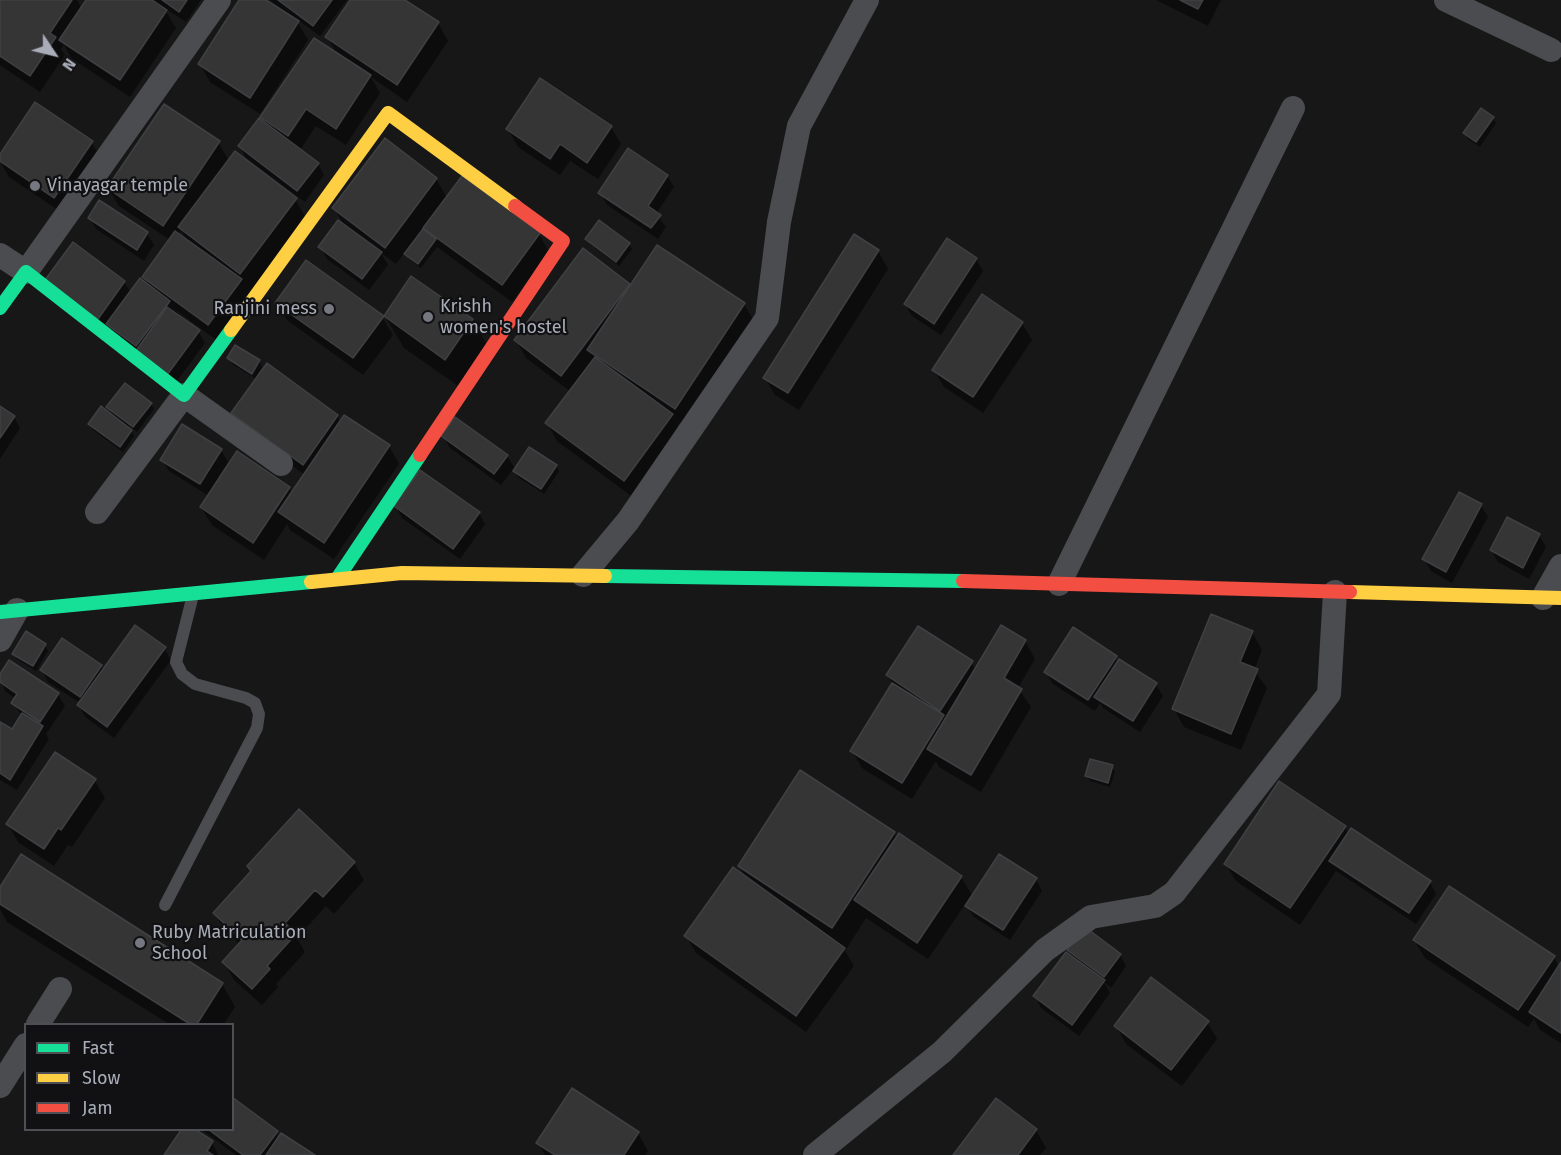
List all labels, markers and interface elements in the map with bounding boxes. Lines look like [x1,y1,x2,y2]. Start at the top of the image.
north arrow [24,24,84,84]
text: N [58,55,80,74]
place label: Vinayagar temple [47,175,188,197]
marker: Vinayagar temple [28,179,42,193]
place label: Krishh women's hostel [440,296,567,338]
place label: Ranjini mess [214,298,317,320]
marker: Ranjini mess [322,302,336,316]
marker: Krishh women's hostel [421,310,435,324]
place label: Ruby Matriculation School [152,922,306,964]
marker: Ruby Matriculation School [133,936,147,950]
legend [24,1023,234,1131]
text: Fast [82,1037,114,1059]
text: Slow [82,1067,120,1089]
text: Jam [82,1097,113,1119]

